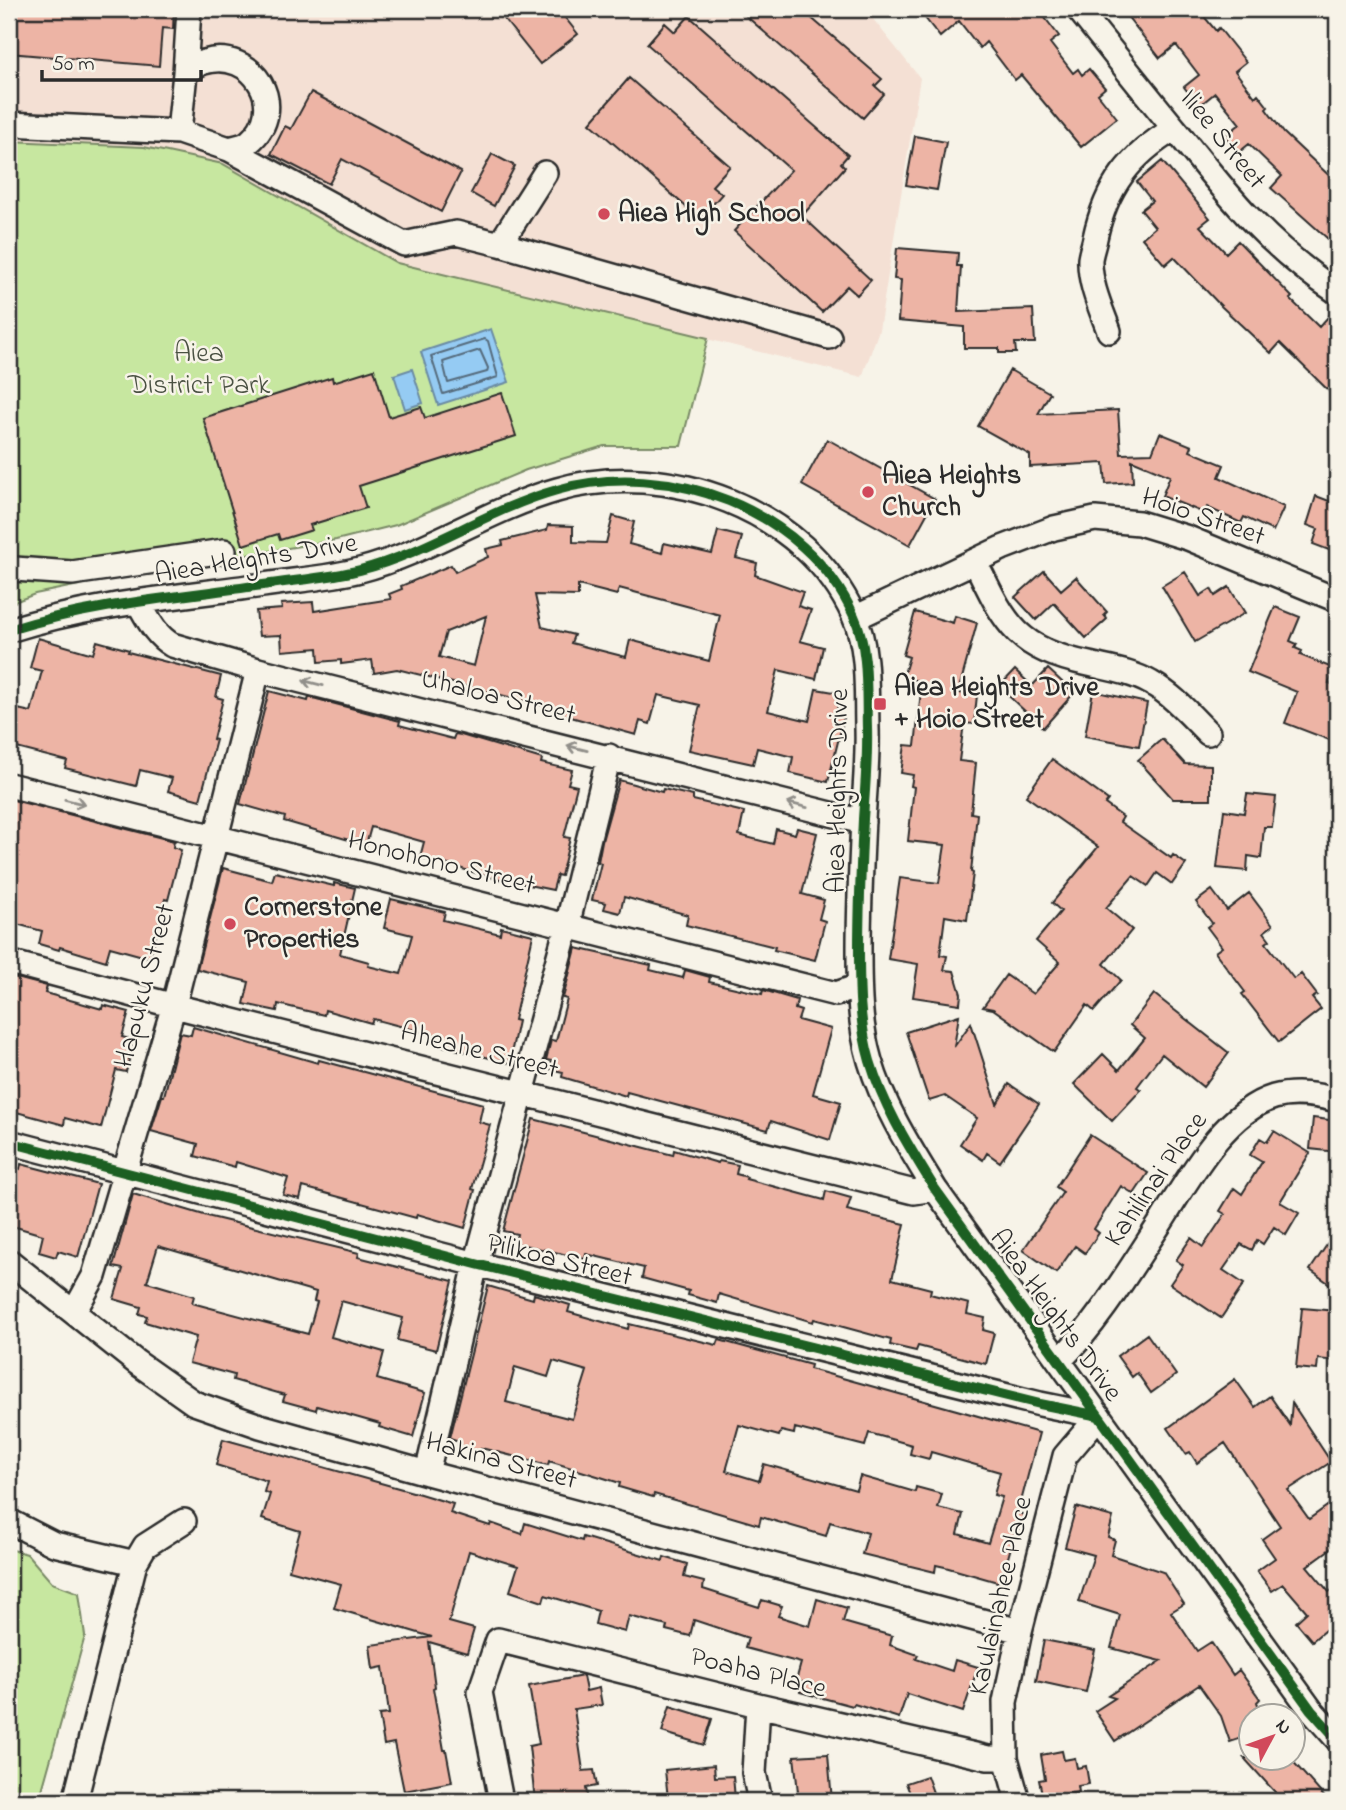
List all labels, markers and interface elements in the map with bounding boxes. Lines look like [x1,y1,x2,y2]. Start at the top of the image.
scale bar [42,38,201,82]
text: 50 m [52,50,95,80]
street label: Iliee Street [1169,81,1275,199]
place label: Aiea High School [618,194,805,236]
marker: Aiea High School [596,206,612,222]
park label: Aiea District Park [127,334,271,407]
place label: Aiea Heights Church [882,456,1021,529]
street label: Hoio Street [1136,478,1270,558]
marker: Aiea Heights Church [860,484,876,500]
street label: Aiea Heights Drive [152,524,361,596]
street label: Uhaloa Street [416,659,580,737]
place label: Aiea Heights Drive + Hoio Street [894,668,1100,741]
one-way arrow [302,676,325,689]
street label: Aiea Heights Drive [817,688,861,894]
marker: Aiea Heights Drive + Hoio Street [872,696,888,712]
one-way arrow [566,741,588,754]
one-way arrow [63,796,86,809]
one-way arrow [786,798,809,811]
street label: Honohono Street [343,821,539,907]
place label: Cornerstone Properties [244,888,384,961]
street label: Hapuku Street [104,899,188,1073]
marker: Cornerstone Properties [222,916,238,932]
street label: Aheahe Street [396,1013,562,1091]
street label: Kahilinai Place [1095,1104,1219,1256]
street label: Aiea Heights Drive [978,1221,1132,1411]
street label: Pilikoa Street [482,1223,636,1299]
street label: Hakina Street [421,1422,581,1502]
street label: Kaulainahee Place [959,1492,1045,1700]
street label: Poaha Place [686,1637,831,1711]
north arrow [1238,1702,1308,1772]
text: N [1269,1714,1297,1741]

